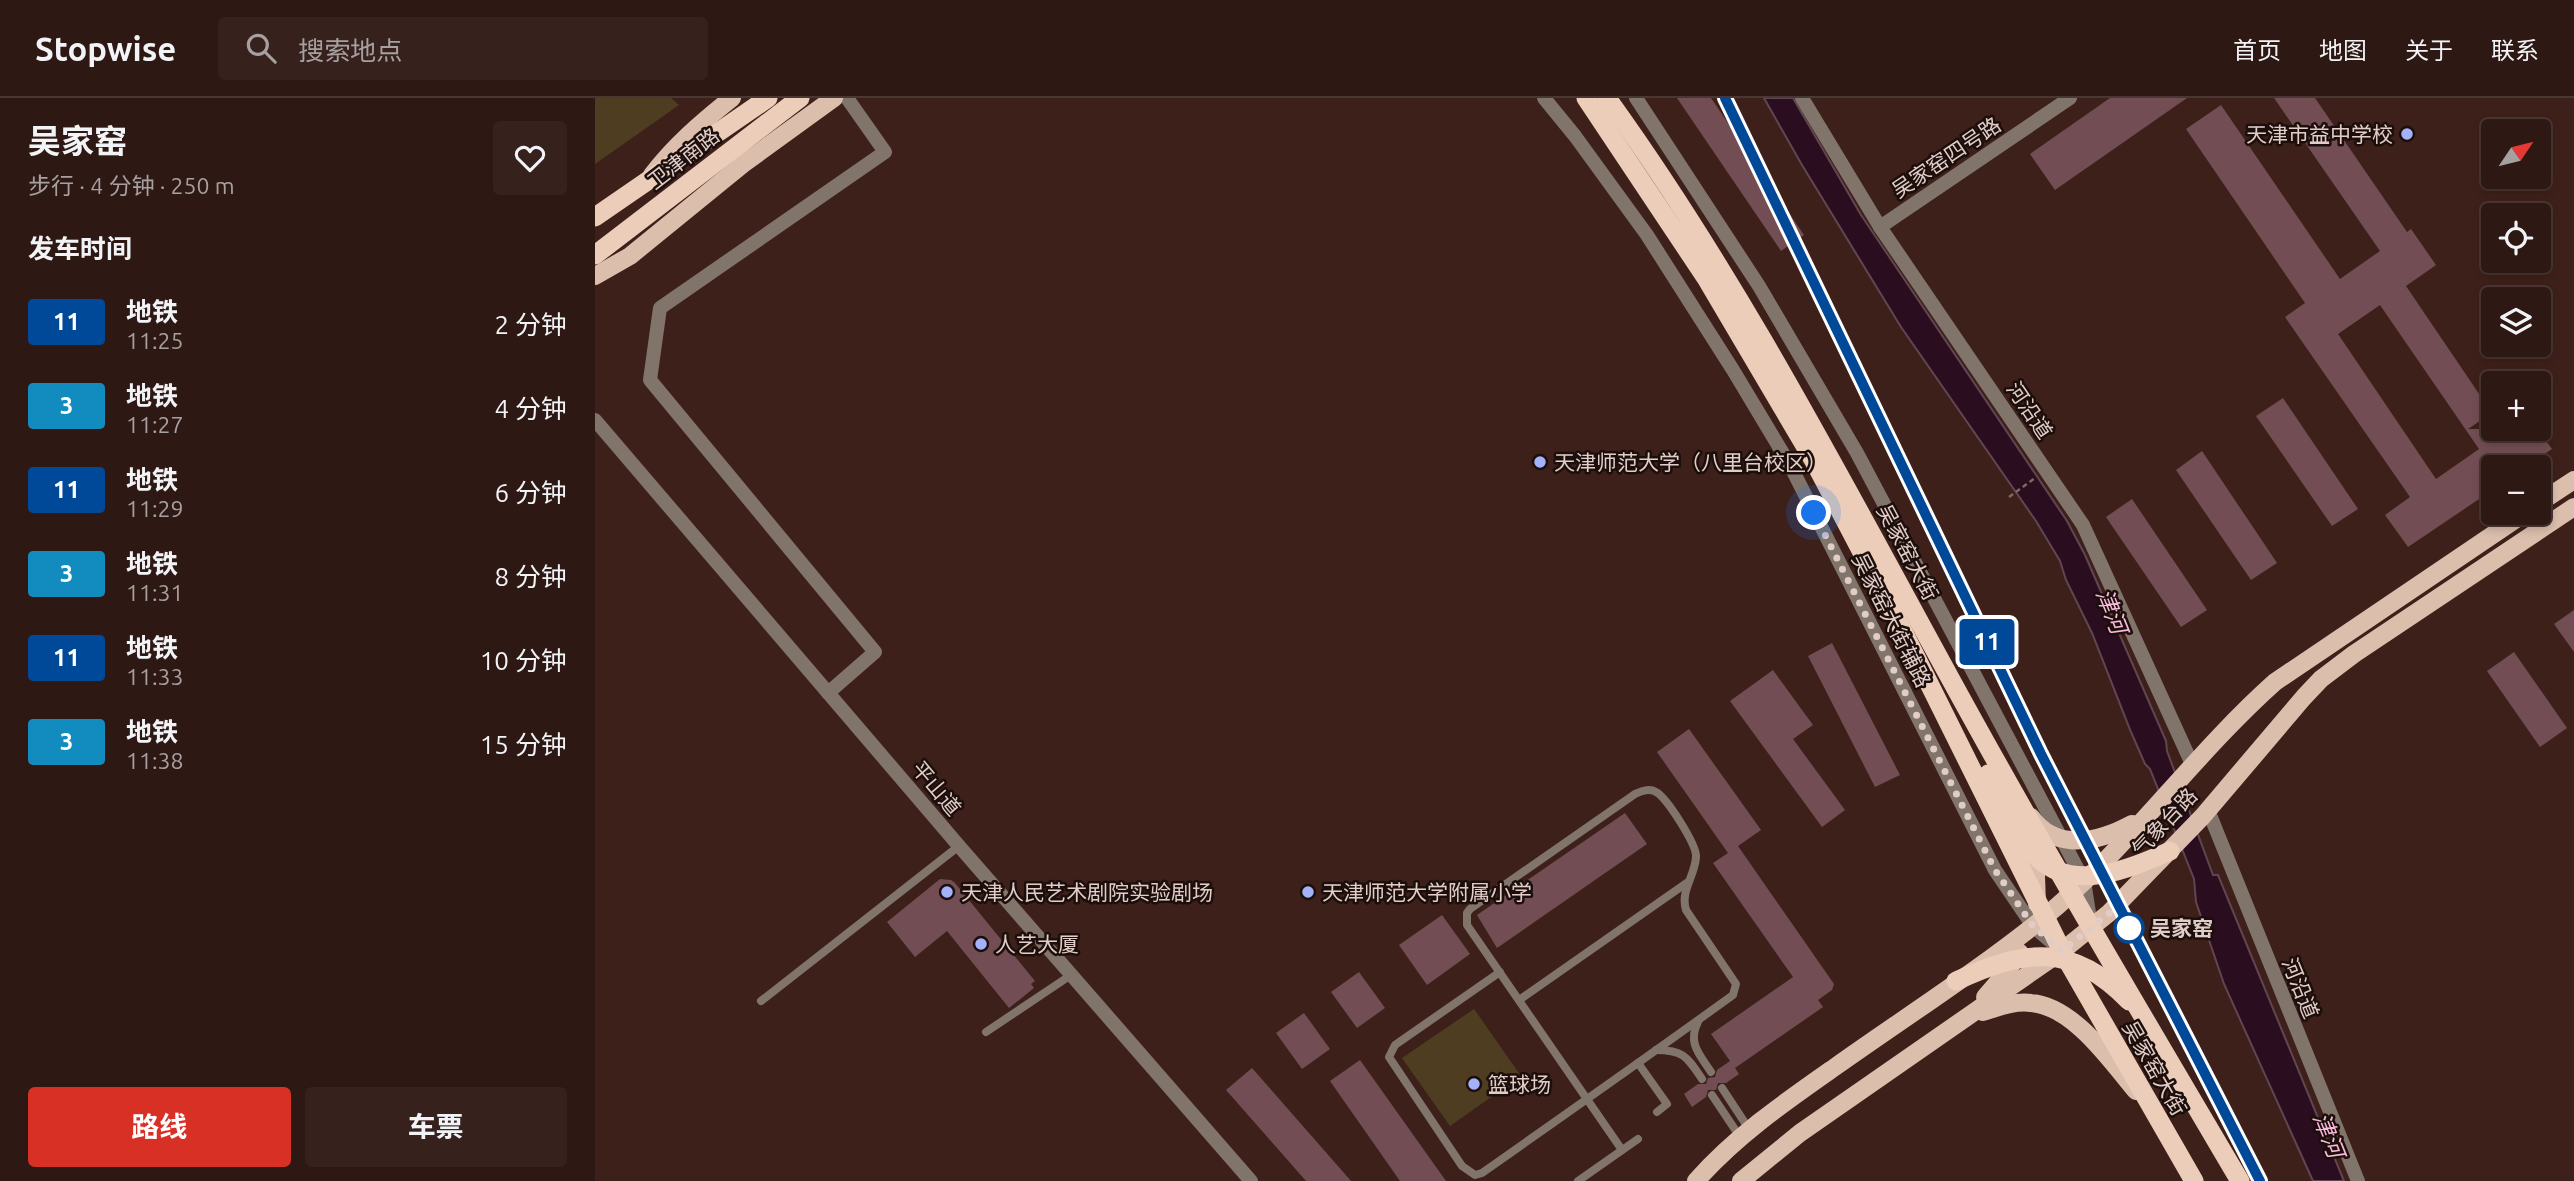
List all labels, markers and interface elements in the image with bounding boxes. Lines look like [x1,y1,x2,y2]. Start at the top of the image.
search box [218,17,708,80]
icon: search [242,29,280,67]
text: Stopwise [35,30,176,67]
text: 搜索地点 [298,36,402,65]
text: 首页 [2233,37,2281,64]
text: 地图 [2319,37,2367,64]
text: 关于 [2405,37,2453,64]
text: 联系 [2491,37,2539,64]
street label: 吴家窑四号路 [1887,112,2005,202]
north arrow [2481,119,2551,189]
map controls [2481,119,2551,525]
button: heart [493,121,567,195]
text: 吴家窑 [28,122,127,159]
place label: 天津市益中学校 [2246,122,2393,146]
street label: 卫津南路 [643,123,723,193]
marker: 天津市益中学校 [2399,126,2415,142]
text: 步行 · 4 分钟 · 250 m [28,173,235,198]
button: locate [2481,203,2551,273]
text: 发车时间 [28,234,132,263]
button: layers [2481,287,2551,357]
text: 地铁 [126,297,178,326]
text: 11 [53,308,80,335]
text: 2 分钟 [494,310,567,339]
text: 11:25 [126,328,184,353]
button: + [2481,371,2551,441]
street label: 河沿道 [2002,377,2058,443]
text: 地铁 [126,381,178,410]
text: 3 [60,392,73,419]
text: 4 分钟 [494,394,567,423]
text: 11:27 [126,412,184,437]
place label: 天津师范大学（八里台校区） [1554,450,1827,474]
marker: 天津师范大学（八里台校区） [1532,454,1548,470]
button: − [2481,455,2551,525]
text: 地铁 [126,465,178,494]
text: 11 [53,476,80,503]
text: 6 分钟 [494,478,567,507]
your location [1796,495,1831,530]
text: 11:29 [126,496,184,521]
street label: 吴家窑大街 [1873,500,1943,604]
text: 地铁 [126,549,178,578]
street label: 吴家窑大街辅路 [1848,549,1936,691]
text: 3 [60,560,73,587]
text: 8 分钟 [494,562,567,591]
text: 11:31 [126,580,184,605]
water label: 津河 [2092,585,2134,641]
line badge: 11 [1955,619,2019,665]
text: 11 [1973,628,2001,655]
text: 地铁 [126,633,178,662]
text: 11 [53,644,80,671]
text: 10 分钟 [480,646,567,675]
text: 11:33 [126,664,184,689]
text: 地铁 [126,717,178,746]
text: 3 [60,728,73,755]
text: 15 分钟 [480,730,567,759]
text: 11:38 [126,748,184,773]
street label: 平山道 [908,756,966,820]
street label: 气象台路 [2127,783,2201,861]
place label: 天津人民艺术剧院实验剧场 [961,880,1213,904]
place label: 天津师范大学附属小学 [1322,880,1532,904]
marker: 天津人民艺术剧院实验剧场 [939,884,955,900]
marker: 天津师范大学附属小学 [1300,884,1316,900]
marker: 吴家窑 [2114,913,2144,943]
place label: 吴家窑 [2150,916,2213,940]
place label: 人艺大厦 [995,932,1079,956]
marker: 人艺大厦 [973,936,989,952]
street label: 河沿道 [2278,954,2324,1022]
street label: 吴家窑大街 [2118,1017,2192,1119]
place label: 篮球场 [1488,1072,1551,1096]
marker: 篮球场 [1466,1076,1482,1092]
button: 路线 [28,1087,291,1167]
button: 车票 [305,1087,567,1167]
water label: 津河 [2309,1109,2351,1165]

